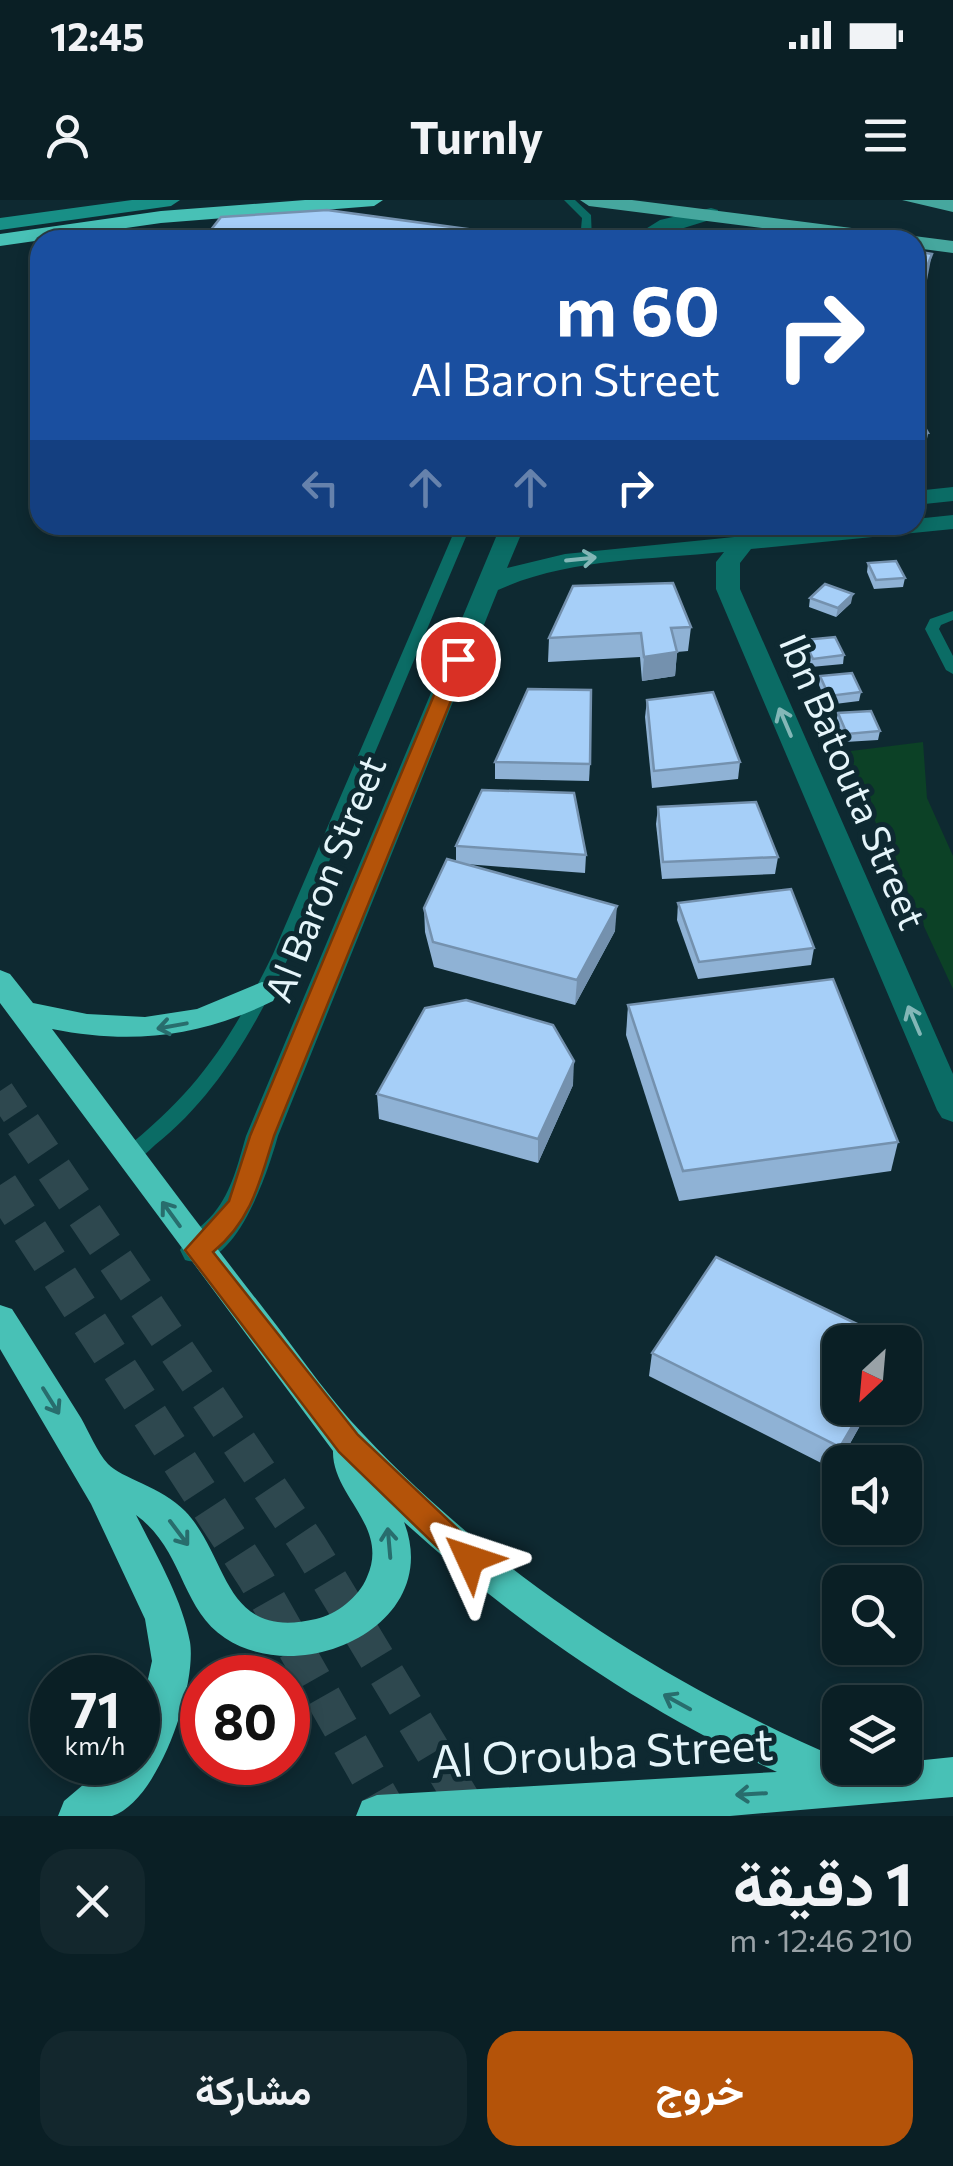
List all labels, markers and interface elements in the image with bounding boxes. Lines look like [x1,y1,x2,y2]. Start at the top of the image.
text: 12:45 [50,12,144,59]
icon: person [40,108,95,163]
text: Turnly [410,108,543,163]
icon: menu [858,108,913,163]
text: 60 m [556,265,720,350]
icon: right [755,270,885,400]
text: Al Baron Street [411,350,720,405]
icon: left [293,460,348,515]
icon: ahead [398,460,453,515]
icon: ahead [503,460,558,515]
icon: right [608,460,663,515]
one-way arrow [565,549,597,568]
pin [416,617,501,702]
street label: Ibn Batouta Street [771,626,938,936]
icon: arrive [431,632,486,687]
one-way arrow [775,707,793,738]
street label: Al Baron Street [253,748,394,1008]
one-way arrow [904,1005,922,1036]
one-way arrow [156,1017,188,1036]
one-way arrow [161,1200,182,1228]
north arrow [822,1325,922,1425]
map controls [822,1325,922,1785]
one-way arrow [41,1387,62,1415]
button: sound [822,1445,922,1545]
position arrow [418,1507,522,1611]
one-way arrow [168,1519,189,1546]
one-way arrow [380,1528,399,1560]
button: search [822,1565,922,1665]
speed limit sign: 80 [180,1655,310,1785]
text: 71 [70,1677,120,1738]
button: layers [822,1685,922,1785]
one-way arrow [662,1691,692,1711]
street label: Al Orouba Street [429,1714,775,1787]
text: km/h [65,1730,125,1760]
one-way arrow [736,1785,768,1804]
text: 1 دقيقة [733,1845,913,1918]
button: close [40,1849,145,1954]
text: 210 m · 12:46 [729,1919,913,1959]
button: مشاركة [40,2031,467,2146]
button: خروج [487,2031,913,2146]

